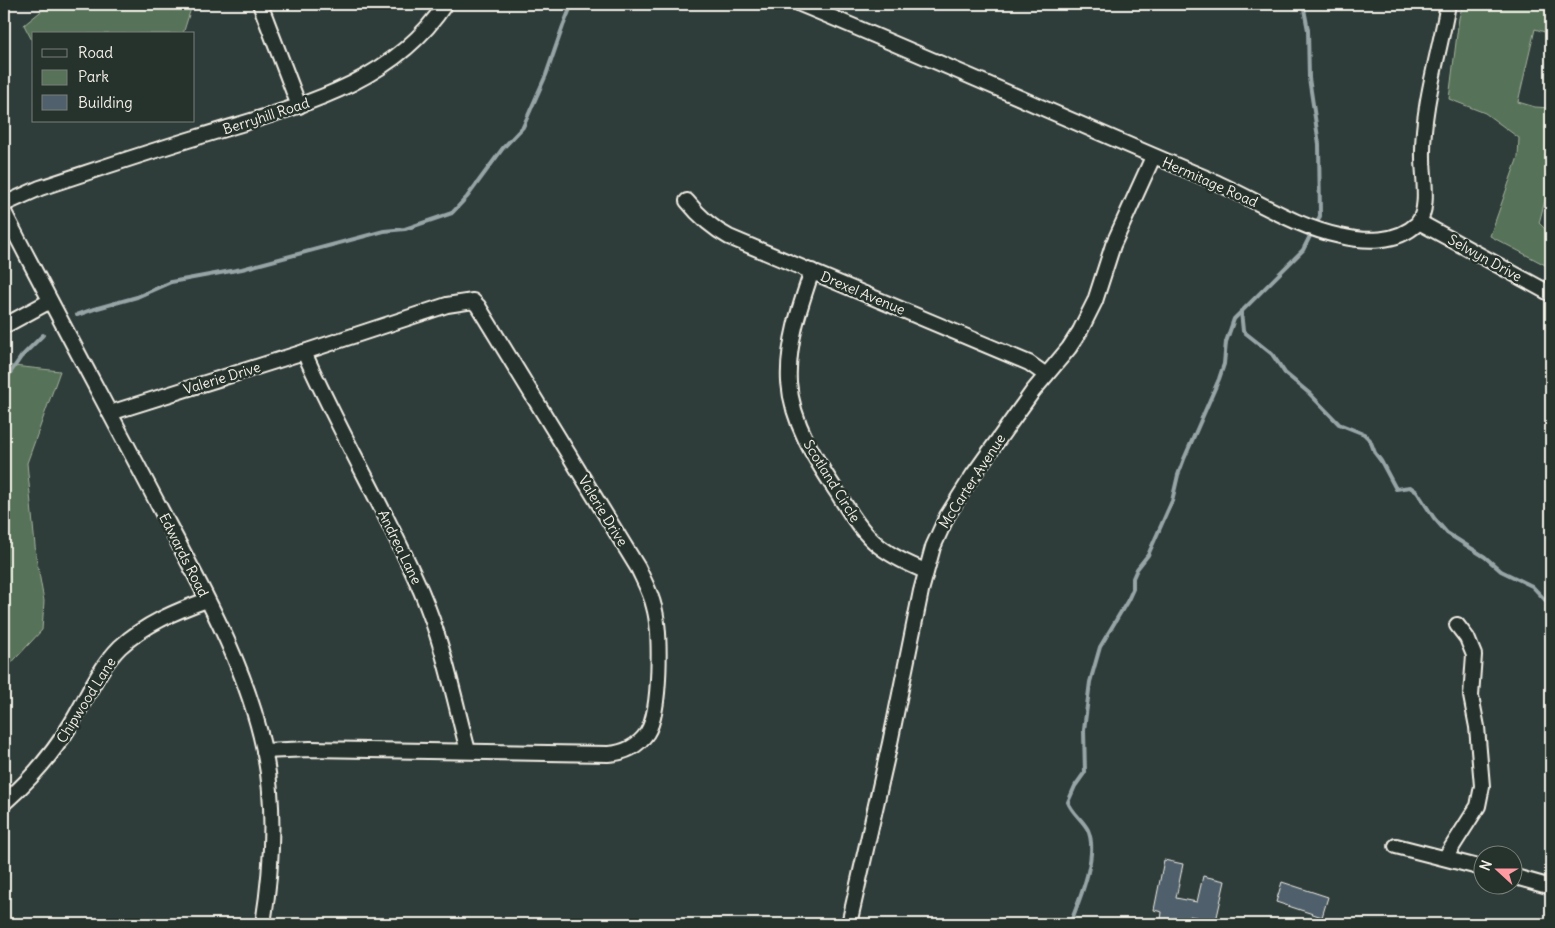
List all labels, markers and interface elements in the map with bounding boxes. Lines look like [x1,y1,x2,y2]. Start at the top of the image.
legend [32,32,195,122]
text: Road [78,43,113,62]
text: Park [78,67,109,86]
text: Building [78,93,133,112]
street label: Berryhill Road [221,94,311,138]
street label: Hermitage Road [1159,153,1261,211]
street label: Selwyn Drive [1445,230,1525,286]
street label: Drexel Avenue [818,267,908,319]
street label: Valerie Drive [181,358,263,398]
street label: McCarter Avenue [935,430,1009,532]
street label: Scotland Circle [800,436,864,526]
street label: Valerie Drive [574,472,632,550]
street label: Andrea Lane [374,507,426,587]
street label: Edwards Road [155,510,213,600]
street label: Chipwood Lane [52,654,120,746]
north arrow [1472,846,1522,896]
text: N [1476,858,1496,873]

